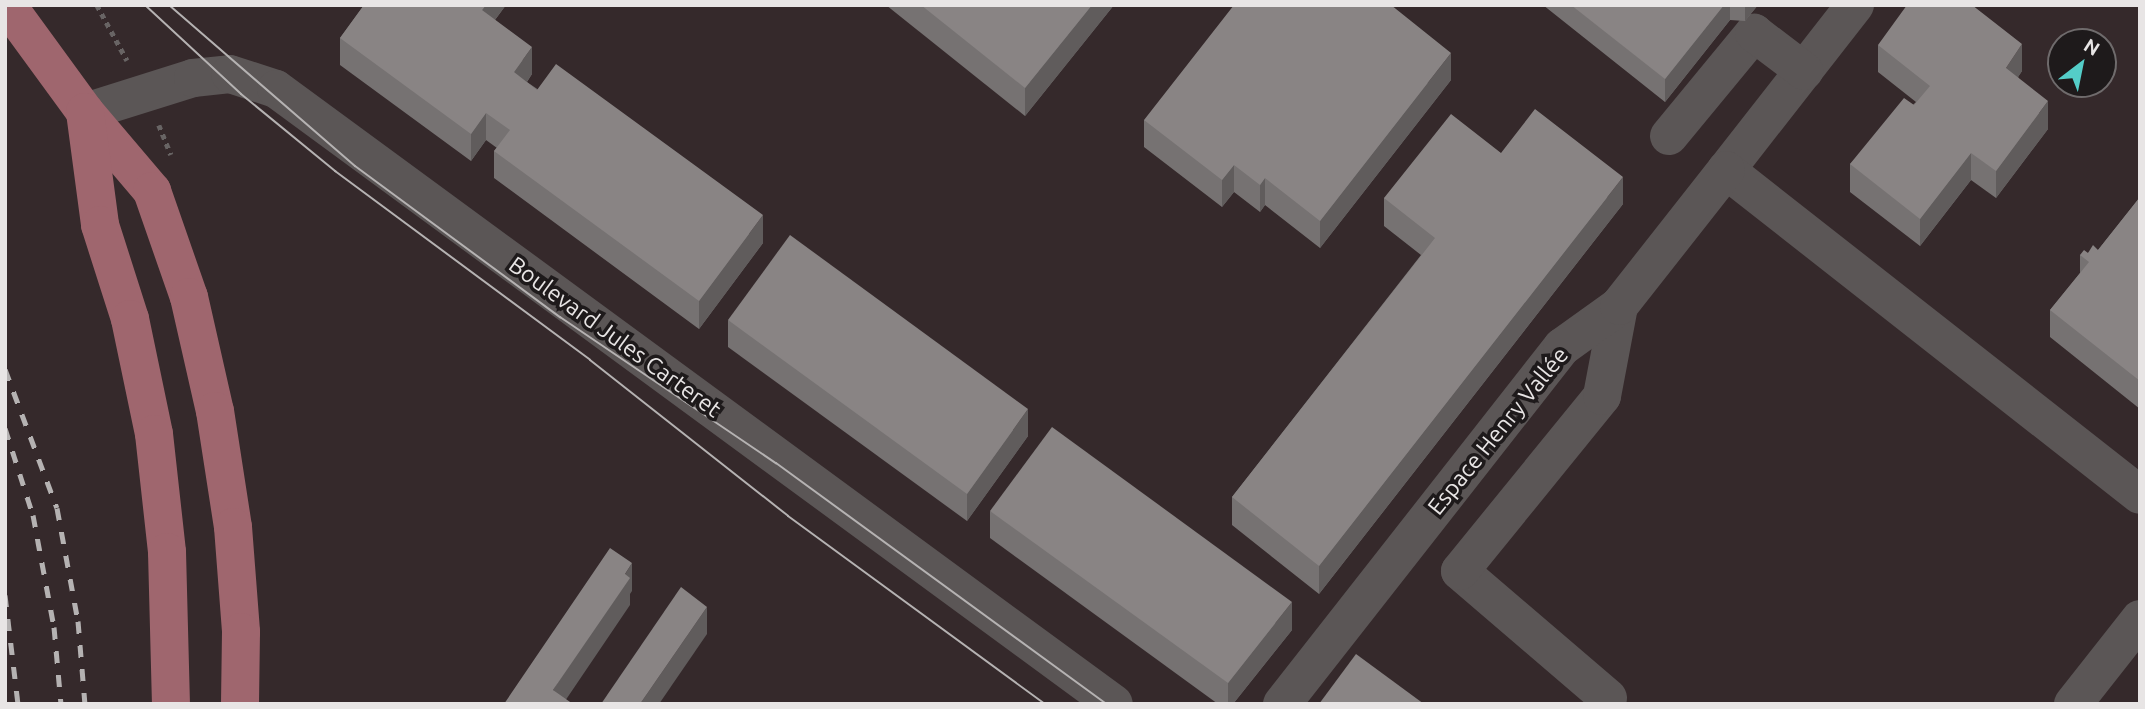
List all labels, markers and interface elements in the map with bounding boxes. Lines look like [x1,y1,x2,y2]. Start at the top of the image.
north arrow [2047,28,2117,98]
text: N [2080,34,2104,60]
street label: Boulevard Jules Carteret [504,251,726,423]
street label: Espace Henry Vallée [1422,342,1574,520]

